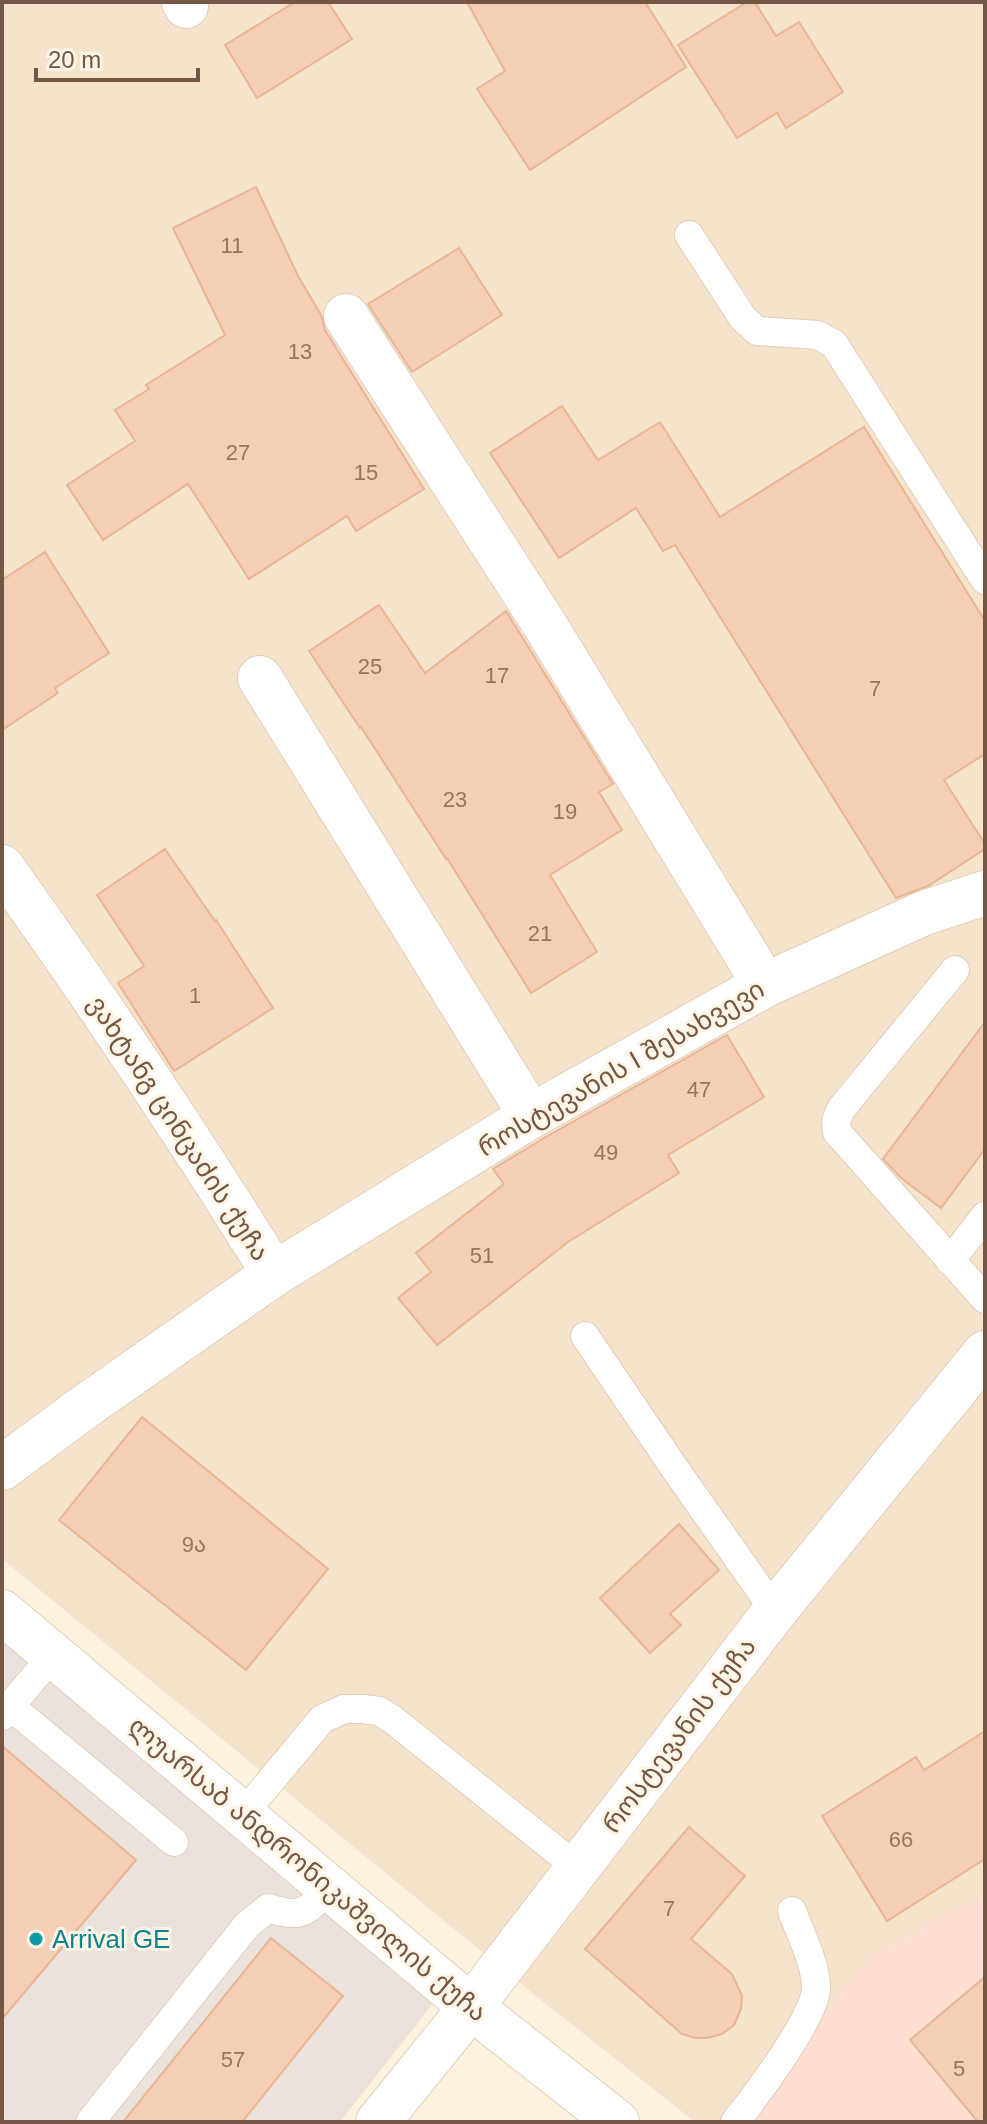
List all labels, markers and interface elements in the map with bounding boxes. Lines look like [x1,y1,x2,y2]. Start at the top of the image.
scale bar [36,32,198,82]
text: 20 m [48,46,101,73]
house number: 11 [221,233,243,258]
house number: 13 [288,339,312,364]
house number: 27 [226,440,250,465]
house number: 15 [354,460,378,485]
house number: 25 [358,654,382,679]
house number: 17 [485,663,509,688]
house number: 7 [869,676,881,701]
house number: 23 [443,787,467,812]
house number: 19 [553,799,577,824]
house number: 21 [528,921,552,946]
street label: როსტევანის I შესახვევი [473,974,769,1162]
house number: 1 [189,983,201,1008]
street label: ვახტანგ ცინცაძის ქუჩა [82,990,276,1266]
house number: 47 [687,1077,711,1102]
house number: 49 [594,1140,618,1165]
house number: 51 [470,1243,494,1268]
house number: 9ა [182,1532,206,1557]
street label: როსტევანის ქუჩა [596,1632,762,1838]
street label: ლუარსაბ ანდრონიკაშვილის ქუჩა [122,1710,493,2028]
house number: 66 [889,1827,913,1852]
house number: 7 [663,1896,675,1921]
place label: Arrival GE [52,1924,170,1954]
marker: Arrival GE [27,1930,45,1948]
house number: 57 [221,2047,245,2072]
house number: 5 [953,2056,965,2081]

